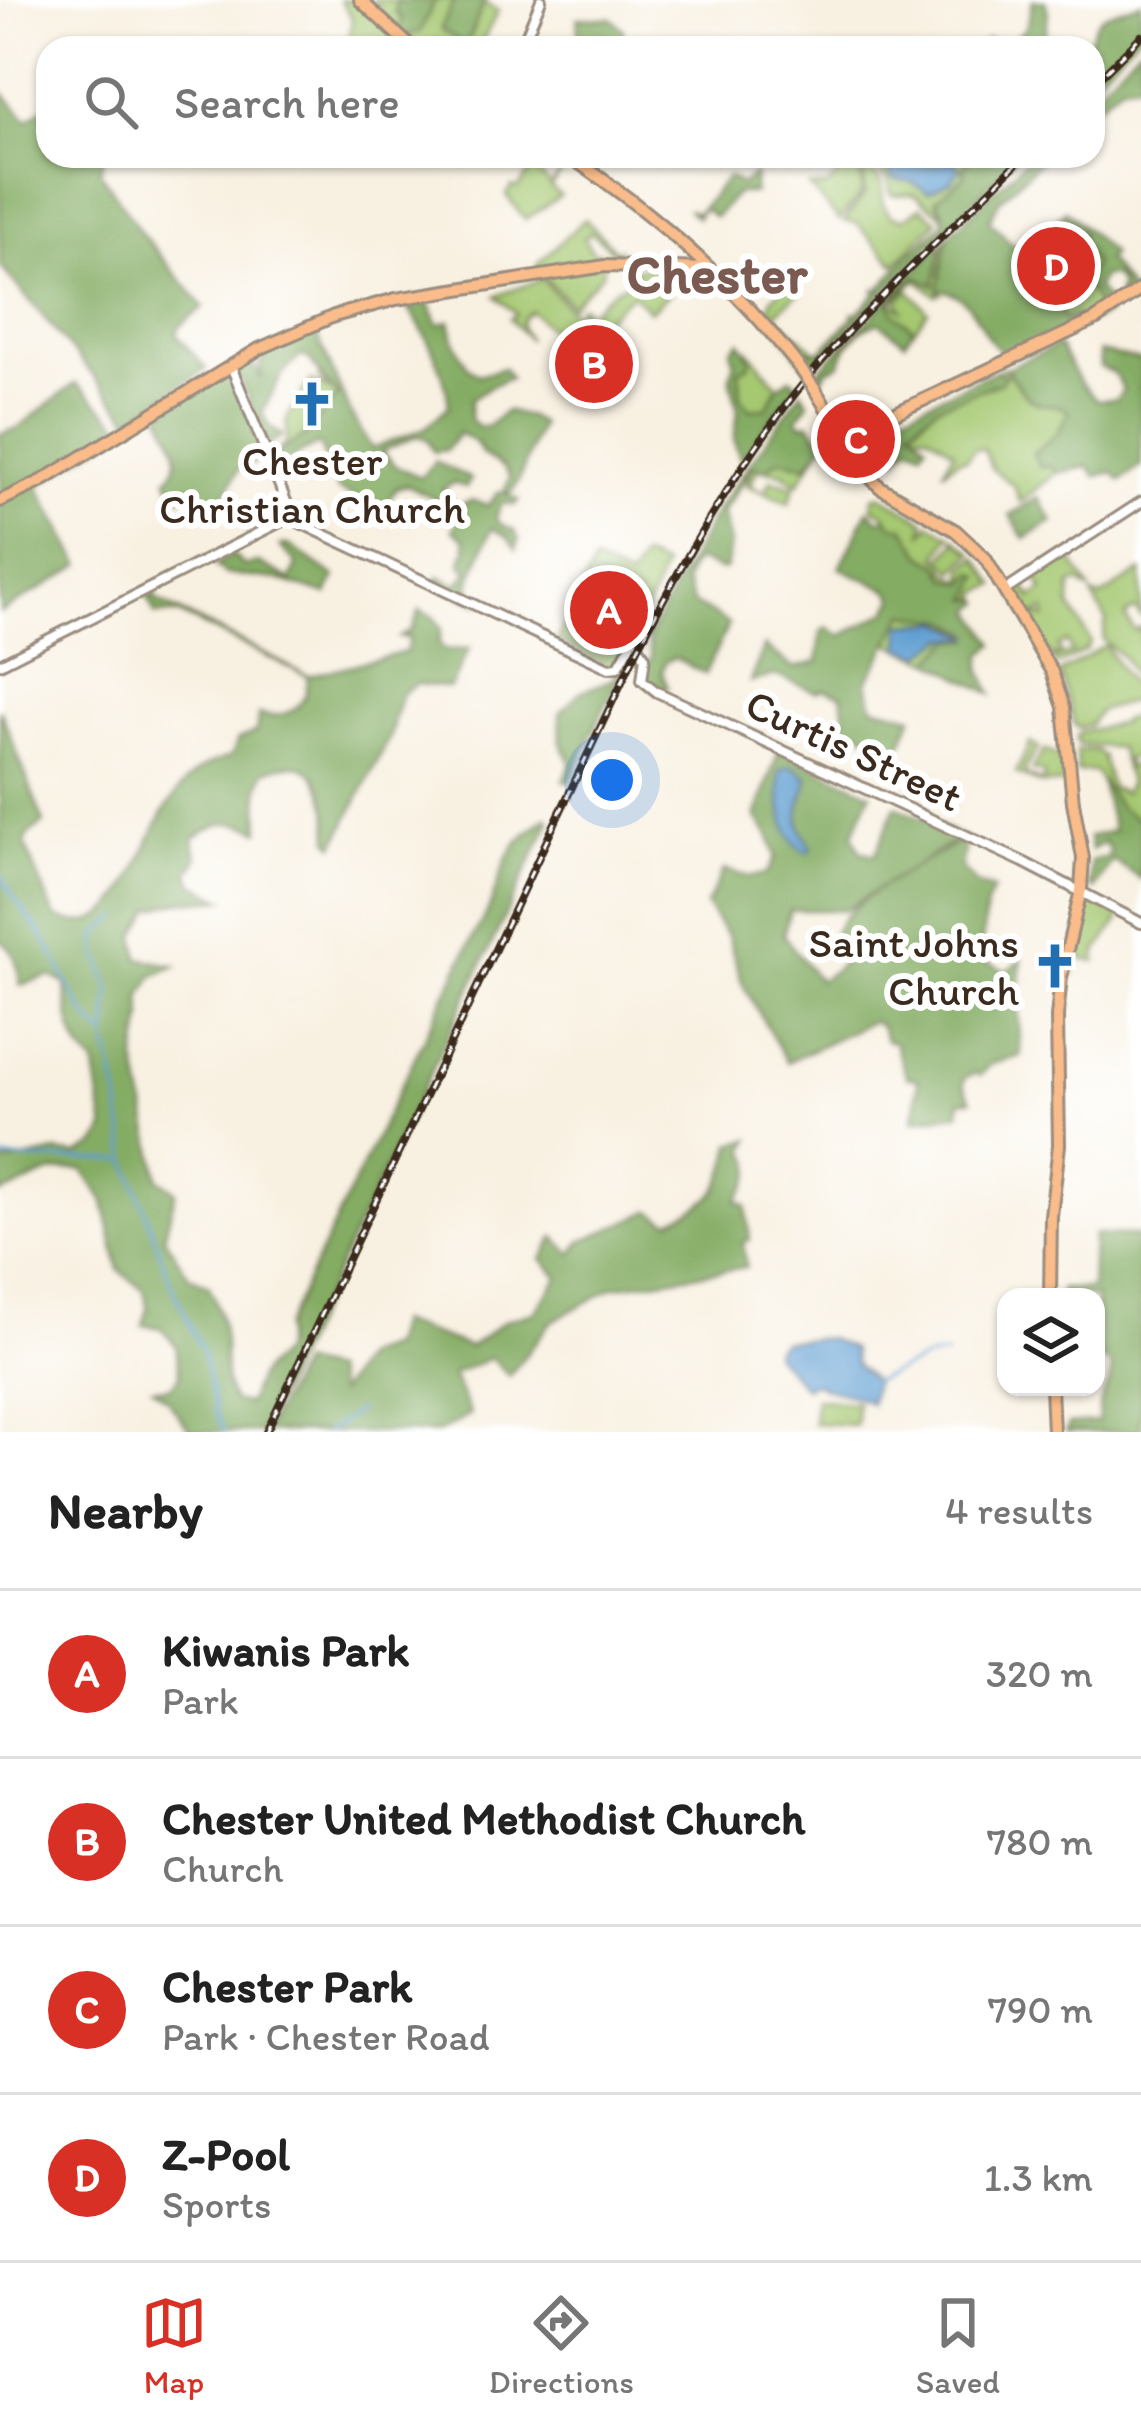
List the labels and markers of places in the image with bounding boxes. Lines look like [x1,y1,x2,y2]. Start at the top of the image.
pin: D [1017,221,1095,311]
pin: B [555,319,633,409]
church icon: Chester Christian Church [287,379,337,429]
pin: C [817,394,895,484]
place label: Chester Christian Church [159,435,465,534]
pin: A [570,565,648,655]
place label: Saint Johns Church [808,917,1019,1016]
church icon: Saint Johns Church [1030,941,1080,991]

